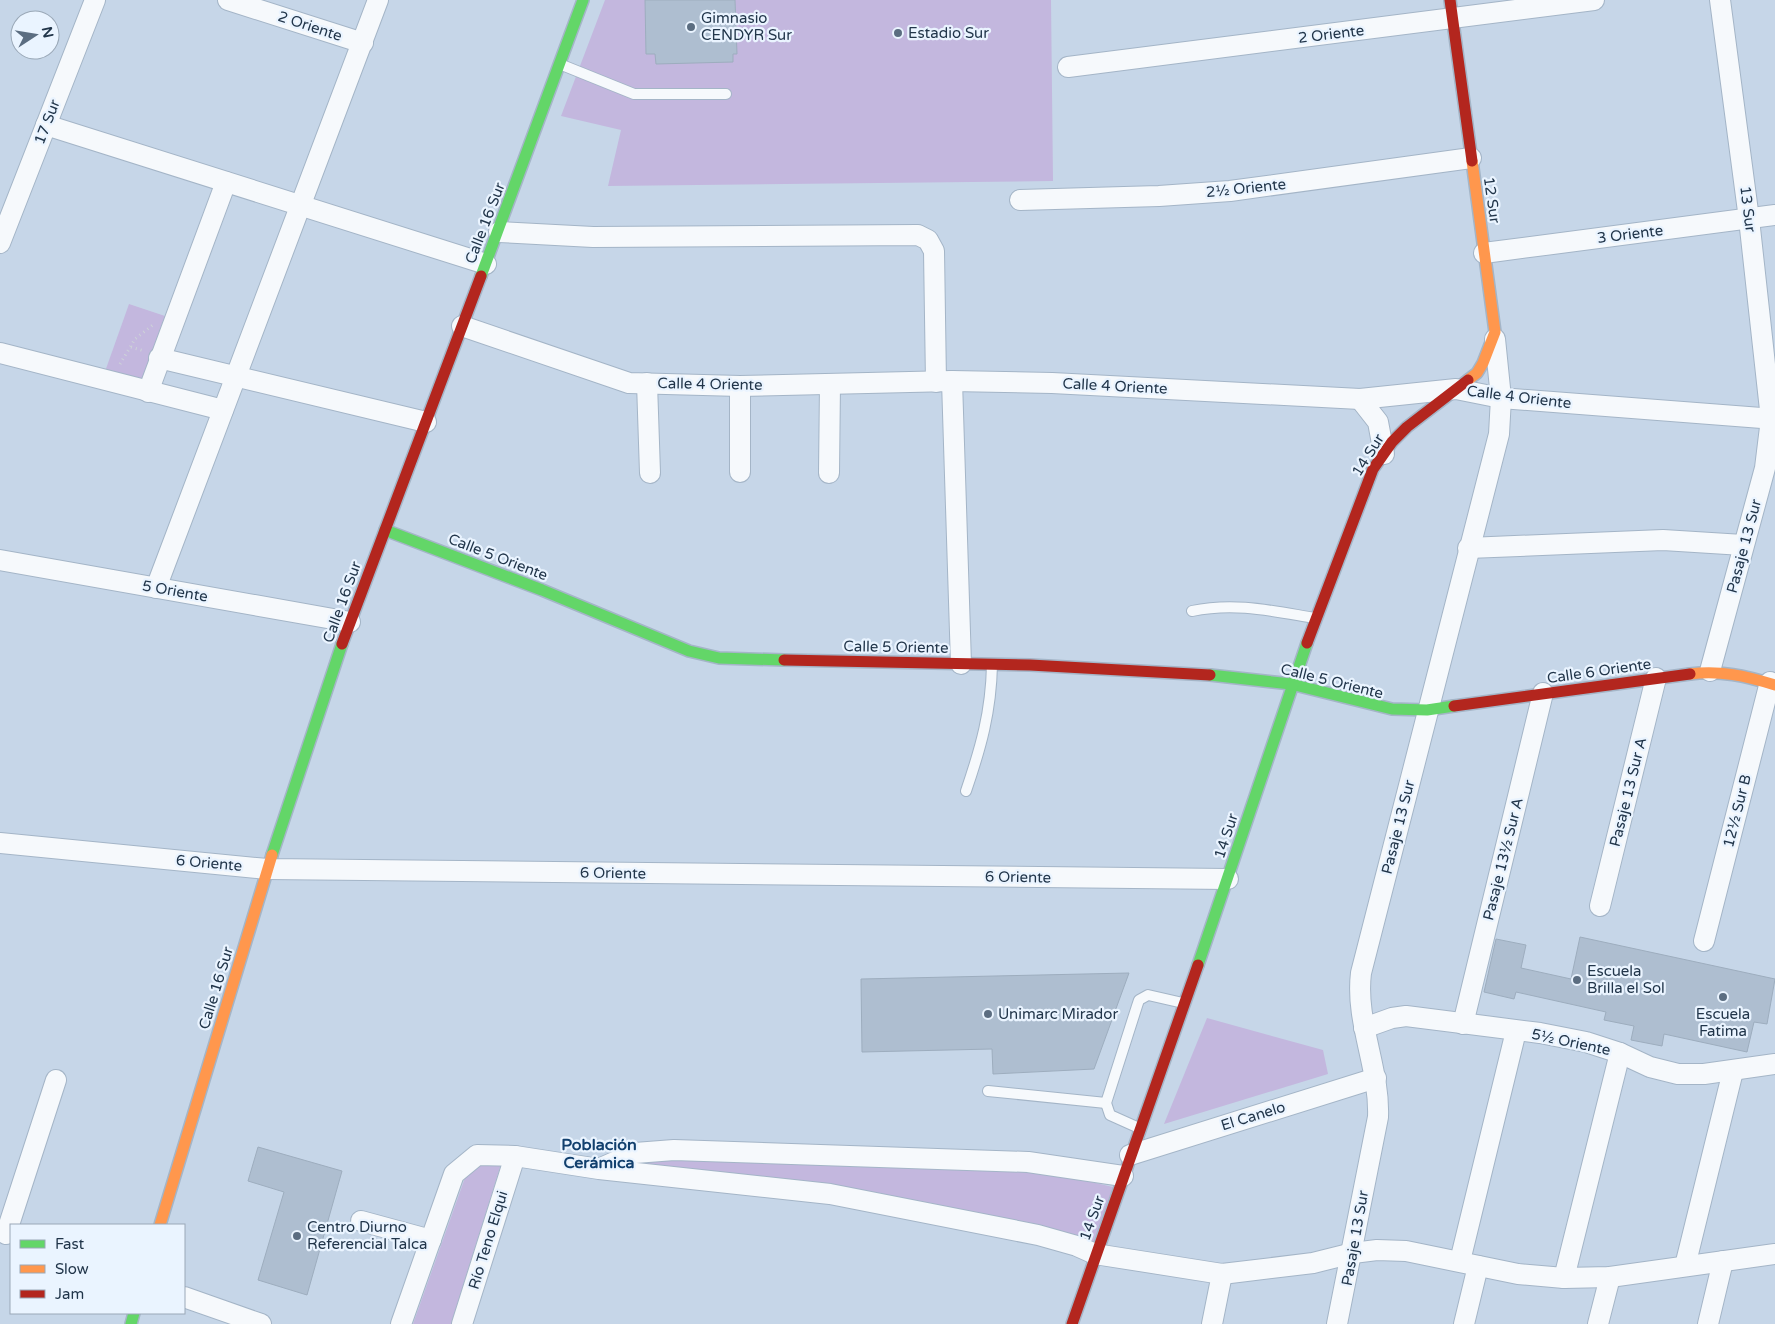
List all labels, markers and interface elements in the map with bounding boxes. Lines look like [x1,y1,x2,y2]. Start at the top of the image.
street label: 2 Oriente [276,7,344,45]
place label: Gimnasio CENDYR Sur [701,9,792,44]
north arrow [10,10,60,60]
marker: Gimnasio CENDYR Sur [685,21,697,33]
street label: 2 Oriente [1297,21,1365,47]
place label: Estadio Sur [908,24,989,42]
text: N [38,25,57,40]
marker: Estadio Sur [892,27,904,39]
street label: 17 Sur [30,97,64,147]
street label: 2½ Oriente [1205,175,1287,201]
street label: 12 Sur [1480,176,1504,225]
street label: Calle 16 Sur [461,180,509,266]
street label: 13 Sur [1736,185,1760,234]
street label: 3 Oriente [1596,221,1664,247]
street label: Calle 4 Oriente [657,374,763,394]
street label: Calle 4 Oriente [1062,374,1168,398]
street label: Calle 4 Oriente [1466,382,1572,412]
street label: 14 Sur [1348,430,1388,480]
street label: Pasaje 13 Sur [1723,497,1765,595]
street label: Calle 5 Oriente [446,530,550,584]
street label: Calle 16 Sur [319,559,365,645]
street label: 5 Oriente [141,576,209,606]
street label: Calle 5 Oriente [843,637,949,657]
street label: Calle 6 Oriente [1546,655,1652,687]
street label: Calle 5 Oriente [1279,660,1385,702]
street label: Pasaje 13 Sur A [1606,736,1650,848]
street label: 12½ Sur B [1719,772,1755,850]
street label: Pasaje 13 Sur [1378,778,1418,876]
street label: Pasaje 13½ Sur A [1479,796,1527,922]
street label: 14 Sur [1210,811,1242,861]
street label: 6 Oriente [175,851,243,875]
street label: 6 Oriente [580,863,646,883]
street label: 6 Oriente [985,867,1051,887]
street label: Calle 16 Sur [195,944,237,1031]
place label: Escuela Brilla el Sol [1587,962,1665,997]
marker: Escuela Brilla el Sol [1571,974,1583,986]
marker: Escuela Fatima [1717,991,1729,1003]
place label: Unimarc Mirador [998,1005,1118,1023]
place label: Escuela Fatima [1696,1005,1750,1040]
marker: Unimarc Mirador [982,1008,994,1020]
street label: 5½ Oriente [1530,1025,1612,1059]
street label: El Canelo [1219,1098,1287,1134]
district label: Población Cerámica [561,1135,637,1173]
street label: Río Teno Elqui [464,1189,512,1291]
street label: Pasaje 13 Sur [1338,1189,1372,1287]
street label: 14 Sur [1076,1193,1109,1243]
place label: Centro Diurno Referencial Talca [307,1218,427,1253]
legend [10,1224,185,1314]
marker: Centro Diurno Referencial Talca [291,1230,303,1242]
text: Fast [55,1235,85,1253]
text: Slow [55,1260,89,1278]
text: Jam [55,1285,84,1303]

